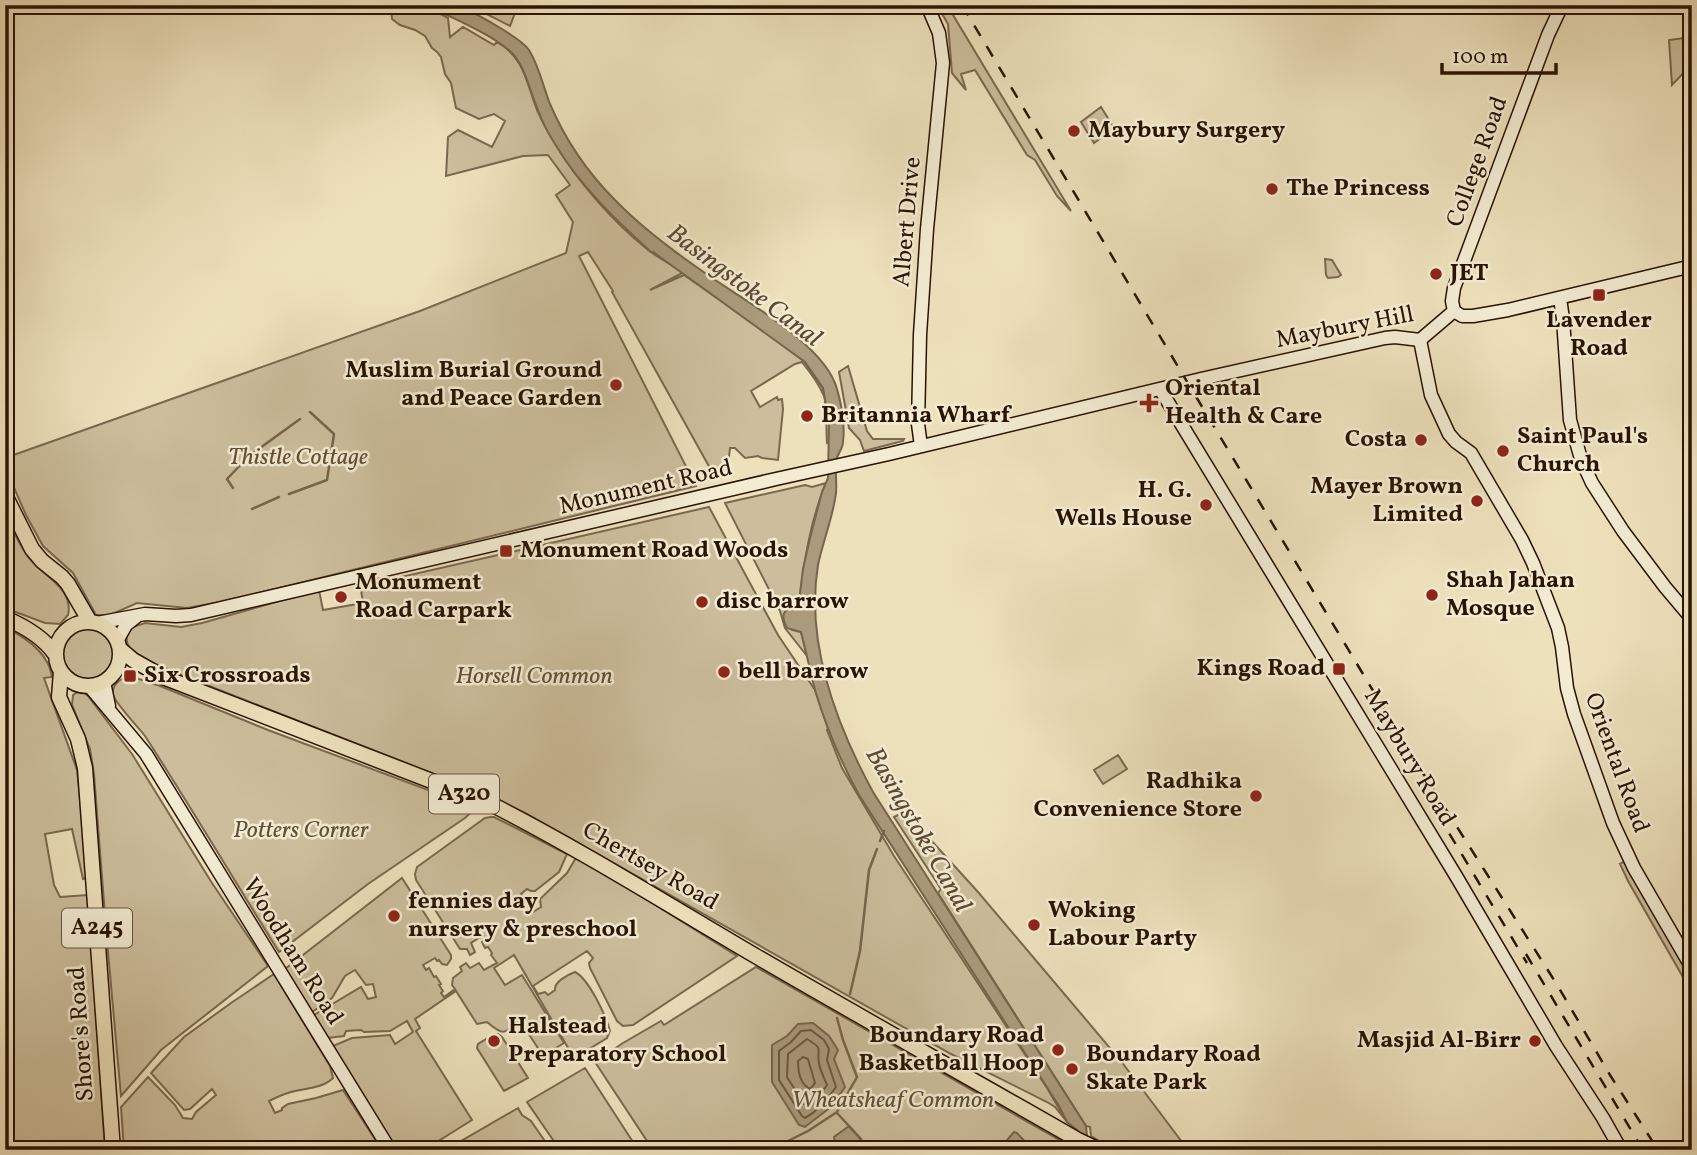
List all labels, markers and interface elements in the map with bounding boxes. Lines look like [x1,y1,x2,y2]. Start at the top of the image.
scale bar [1442,32,1555,76]
text: 100 m [1452,43,1509,72]
street label: College Road [1439,92,1517,232]
place label: Maybury Surgery [1088,114,1286,148]
marker: Maybury Surgery [1066,123,1082,139]
street label: Albert Drive [885,156,931,288]
place label: The Princess [1286,172,1430,206]
marker: The Princess [1264,181,1280,197]
water label: Basingstoke Canal [659,216,829,356]
place label: JET [1449,257,1489,291]
marker: JET [1428,266,1444,282]
marker: Lavender Road [1591,287,1607,303]
street label: Maybury Hill [1273,298,1417,358]
place label: Lavender Road [1546,304,1652,366]
place label: Muslim Burial Ground and Peace Garden [345,354,602,416]
place label: Oriental Health & Care [1165,372,1322,434]
marker: Muslim Burial Ground and Peace Garden [608,377,624,393]
marker: Oriental Health & Care [1139,393,1159,413]
place label: Britannia Wharf [821,399,1013,433]
marker: Britannia Wharf [799,408,815,424]
place label: Saint Paul's Church [1517,420,1648,482]
place label: Costa [1345,423,1407,457]
marker: Costa [1413,432,1429,448]
park label: Thistle Cottage [228,441,368,475]
marker: Saint Paul's Church [1495,443,1511,459]
street label: Monument Road [556,452,736,524]
place label: Mayer Brown Limited [1310,470,1463,532]
place label: H. G. Wells House [1055,474,1192,536]
marker: Mayer Brown Limited [1469,493,1485,509]
marker: H. G. Wells House [1198,497,1214,513]
place label: Monument Road Woods [520,534,788,568]
marker: Monument Road Woods [498,543,514,559]
place label: Shah Jahan Mosque [1446,564,1575,626]
place label: Monument Road Carpark [355,566,512,628]
place label: disc barrow [716,585,849,619]
marker: Shah Jahan Mosque [1424,587,1440,603]
marker: Monument Road Carpark [333,589,349,605]
marker: disc barrow [694,594,710,610]
place label: Kings Road [1196,652,1325,686]
place label: bell barrow [738,655,868,689]
place label: Six Crossroads [144,659,311,693]
park label: Horsell Common [455,660,613,694]
marker: Kings Road [1331,661,1347,677]
marker: bell barrow [716,664,732,680]
marker: Six Crossroads [122,668,138,684]
street label: Maybury Road [1355,683,1463,833]
street label: Oriental Road [1575,688,1657,838]
water label: Basingstoke Canal [856,741,980,920]
place label: Radhika Convenience Store [1034,765,1242,827]
road number: A320 [429,774,499,814]
marker: Radhika Convenience Store [1248,788,1264,804]
park label: Potters Corner [233,814,370,848]
street label: Chertsey Road [575,814,725,920]
street label: Woodham Road [233,872,351,1032]
place label: fennies day nursery & preschool [408,885,637,947]
place label: Woking Labour Party [1048,894,1197,956]
marker: fennies day nursery & preschool [386,908,402,924]
road number: A245 [62,909,132,948]
marker: Woking Labour Party [1026,917,1042,933]
street label: Shore's Road [60,965,104,1103]
place label: Halstead Preparatory School [508,1010,726,1072]
place label: Boundary Road Basketball Hoop [859,1019,1044,1081]
place label: Masjid Al-Birr [1357,1024,1521,1058]
marker: Halstead Preparatory School [486,1033,502,1049]
marker: Masjid Al-Birr [1527,1033,1543,1049]
place label: Boundary Road Skate Park [1086,1038,1261,1100]
marker: Boundary Road Basketball Hoop [1050,1042,1066,1058]
marker: Boundary Road Skate Park [1064,1061,1080,1077]
park label: Wheatsheaf Common [792,1084,994,1118]

